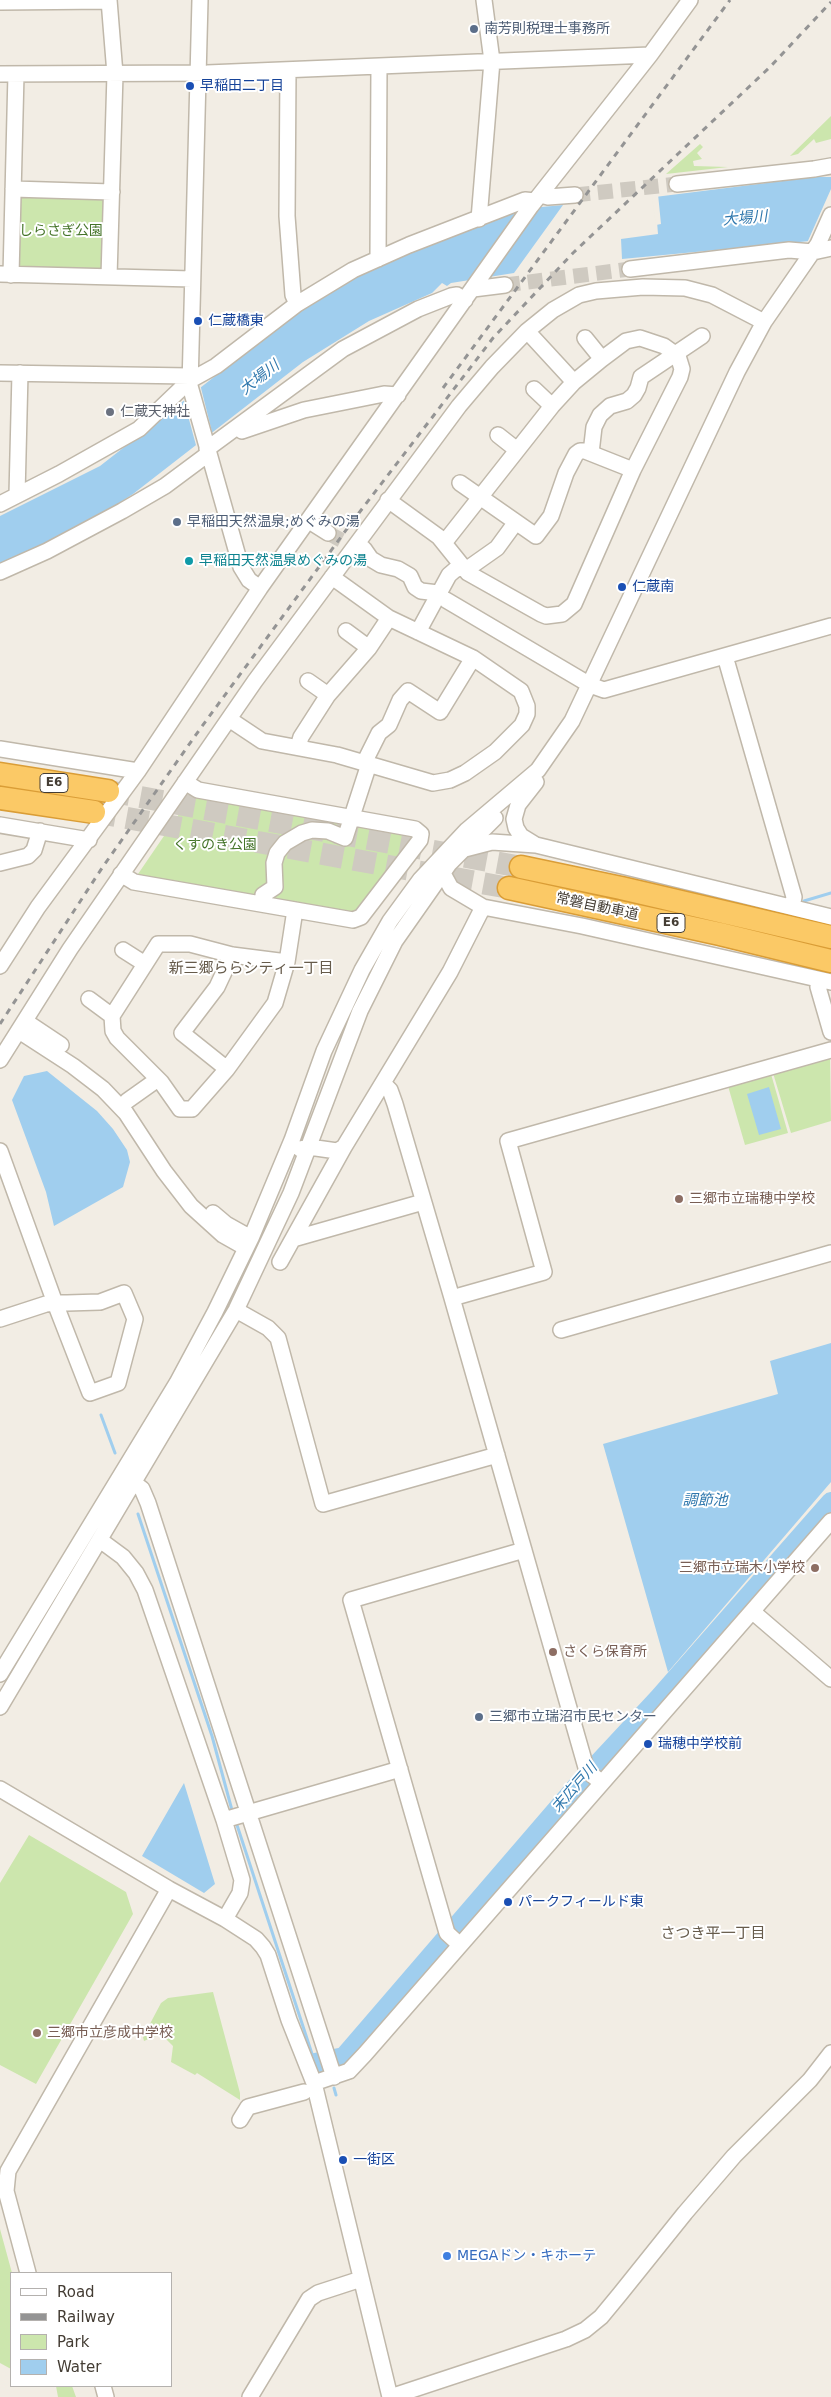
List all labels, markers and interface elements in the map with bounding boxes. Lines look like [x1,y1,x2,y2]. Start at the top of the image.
place label: 南芳則税理士事務所 [484,21,610,37]
marker: 南芳則税理士事務所 [468,23,480,35]
place label: 早稲田二丁目 [200,78,284,94]
marker: 早稲田二丁目 [184,80,196,92]
water label: 大場川 [722,208,768,230]
park label: しらさぎ公園 [19,223,103,239]
place label: 仁蔵橋東 [208,313,264,329]
marker: 仁蔵橋東 [192,315,204,327]
water label: 大場川 [237,357,283,399]
place label: 仁蔵天神社 [120,404,190,420]
marker: 仁蔵天神社 [104,406,116,418]
place label: 早稲田天然温泉;めぐみの湯 [187,514,360,530]
marker: 早稲田天然温泉;めぐみの湯 [171,516,183,528]
place label: 早稲田天然温泉めぐみの湯 [199,553,367,569]
marker: 早稲田天然温泉めぐみの湯 [183,555,195,567]
place label: 仁蔵南 [632,579,674,595]
marker: 仁蔵南 [616,581,628,593]
road number: E6 [40,774,68,792]
park label: くすのき公園 [173,837,257,853]
street label: 常磐自動車道 [554,890,640,924]
road number: E6 [657,914,685,932]
district label: 新三郷ららシティ一丁目 [169,960,333,978]
place label: 三郷市立瑞穂中学校 [689,1191,815,1207]
marker: 三郷市立瑞穂中学校 [673,1193,685,1205]
water label: 調節池 [683,1492,727,1510]
place label: 三郷市立瑞木小学校 [679,1560,805,1576]
marker: 三郷市立瑞木小学校 [809,1562,821,1574]
place label: さくら保育所 [563,1644,647,1660]
marker: さくら保育所 [547,1646,559,1658]
place label: 三郷市立瑞沼市民センター [489,1709,657,1725]
marker: 三郷市立瑞沼市民センター [473,1711,485,1723]
place label: 瑞穂中学校前 [658,1736,742,1752]
marker: 瑞穂中学校前 [642,1738,654,1750]
water label: 末広戸川 [549,1759,601,1817]
place label: パークフィールド東 [518,1894,644,1910]
marker: パークフィールド東 [502,1896,514,1908]
district label: さつき平一丁目 [661,1925,765,1943]
place label: 三郷市立彦成中学校 [47,2025,173,2041]
marker: 三郷市立彦成中学校 [31,2027,43,2039]
place label: 一街区 [353,2152,395,2168]
marker: 一街区 [337,2154,349,2166]
place label: MEGAドン・キホーテ [457,2248,596,2264]
marker: MEGAドン・キホーテ [441,2250,453,2262]
legend [10,2272,172,2387]
text: Road [57,2283,95,2301]
text: Railway [57,2308,115,2326]
text: Park [57,2333,89,2351]
text: Water [57,2358,101,2376]

